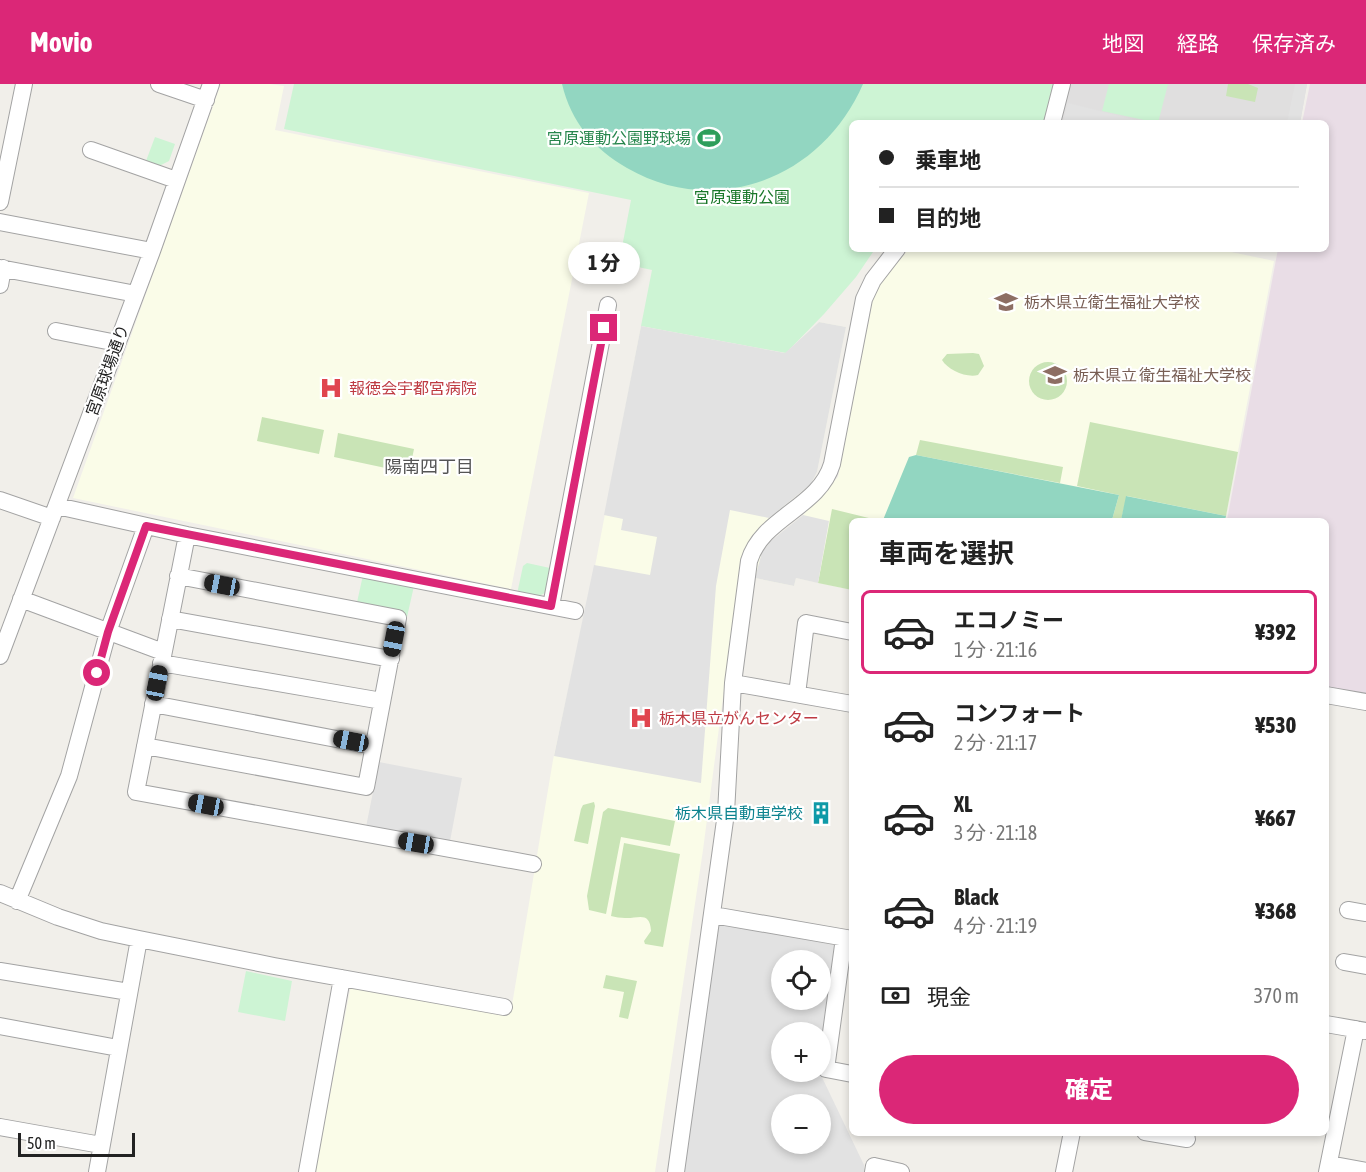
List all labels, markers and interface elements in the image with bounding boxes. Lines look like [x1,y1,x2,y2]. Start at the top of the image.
text: Movio [30,26,93,58]
text: 地図 [1102,31,1144,55]
text: 経路 [1177,31,1219,55]
text: 保存済み [1252,31,1336,55]
sports icon: 宮原運動公園野球場 [696,125,722,151]
place label: 宮原運動公園野球場 [547,129,691,147]
text: 乗車地 [915,147,981,173]
park label: 宮原運動公園 [694,188,790,206]
text: 目的地 [915,205,981,231]
callout: 1 分 [568,241,640,283]
text: 1 分 [588,251,620,274]
school or university icon: 栃木県立衛生福祉大学校 [993,289,1019,315]
place label: 栃木県立衛生福祉大学校 [1024,293,1200,311]
route end [590,314,617,341]
street label: 宮原球場通り [82,322,132,418]
school or university icon: 栃木県立 衛生福祉大学校 [1042,362,1068,388]
place label: 栃木県立 衛生福祉大学校 [1073,366,1251,384]
hospital icon: 報徳会宇都宮病院 [318,375,344,401]
place label: 報徳会宇都宮病院 [349,379,477,397]
district label: 陽南四丁目 [384,456,474,477]
text: 車両を選択 [879,538,1014,569]
car [203,573,241,597]
icon: car [882,605,936,659]
text: エコノミー [954,607,1064,633]
text: ¥392 [1255,619,1296,645]
car [382,620,406,658]
text: 1 分 · 21:16 [954,638,1037,661]
route start [83,659,110,686]
car [145,664,169,702]
icon: car [882,698,936,752]
text: コンフォート [954,700,1085,726]
hospital icon: 栃木県立がんセンター [628,705,654,731]
place label: 栃木県立がんセンター [659,709,819,727]
text: ¥530 [1255,712,1296,738]
car [332,729,370,753]
text: 2 分 · 21:17 [954,731,1037,754]
icon: car [882,791,936,845]
text: XL [954,791,972,817]
car [187,793,225,817]
building icon: 栃木県自動車学校 [808,800,834,826]
place label: 栃木県自動車学校 [675,804,803,822]
text: ¥667 [1255,805,1296,831]
text: 3 分 · 21:18 [954,821,1037,844]
car [397,831,435,855]
icon: car [882,884,936,938]
text: Black [954,884,998,910]
text: ¥368 [1255,898,1296,924]
text: 4 分 · 21:19 [954,914,1037,937]
map controls [771,950,831,1154]
button: locate [771,950,831,1010]
icon: cash [879,979,912,1012]
text: 現金 [927,984,971,1010]
text: 370 m [1254,984,1299,1007]
button: + [771,1022,831,1082]
button: 確定 [879,1055,1299,1124]
button: − [771,1094,831,1154]
scale bar [18,1130,135,1158]
text: 50 m [27,1134,56,1152]

